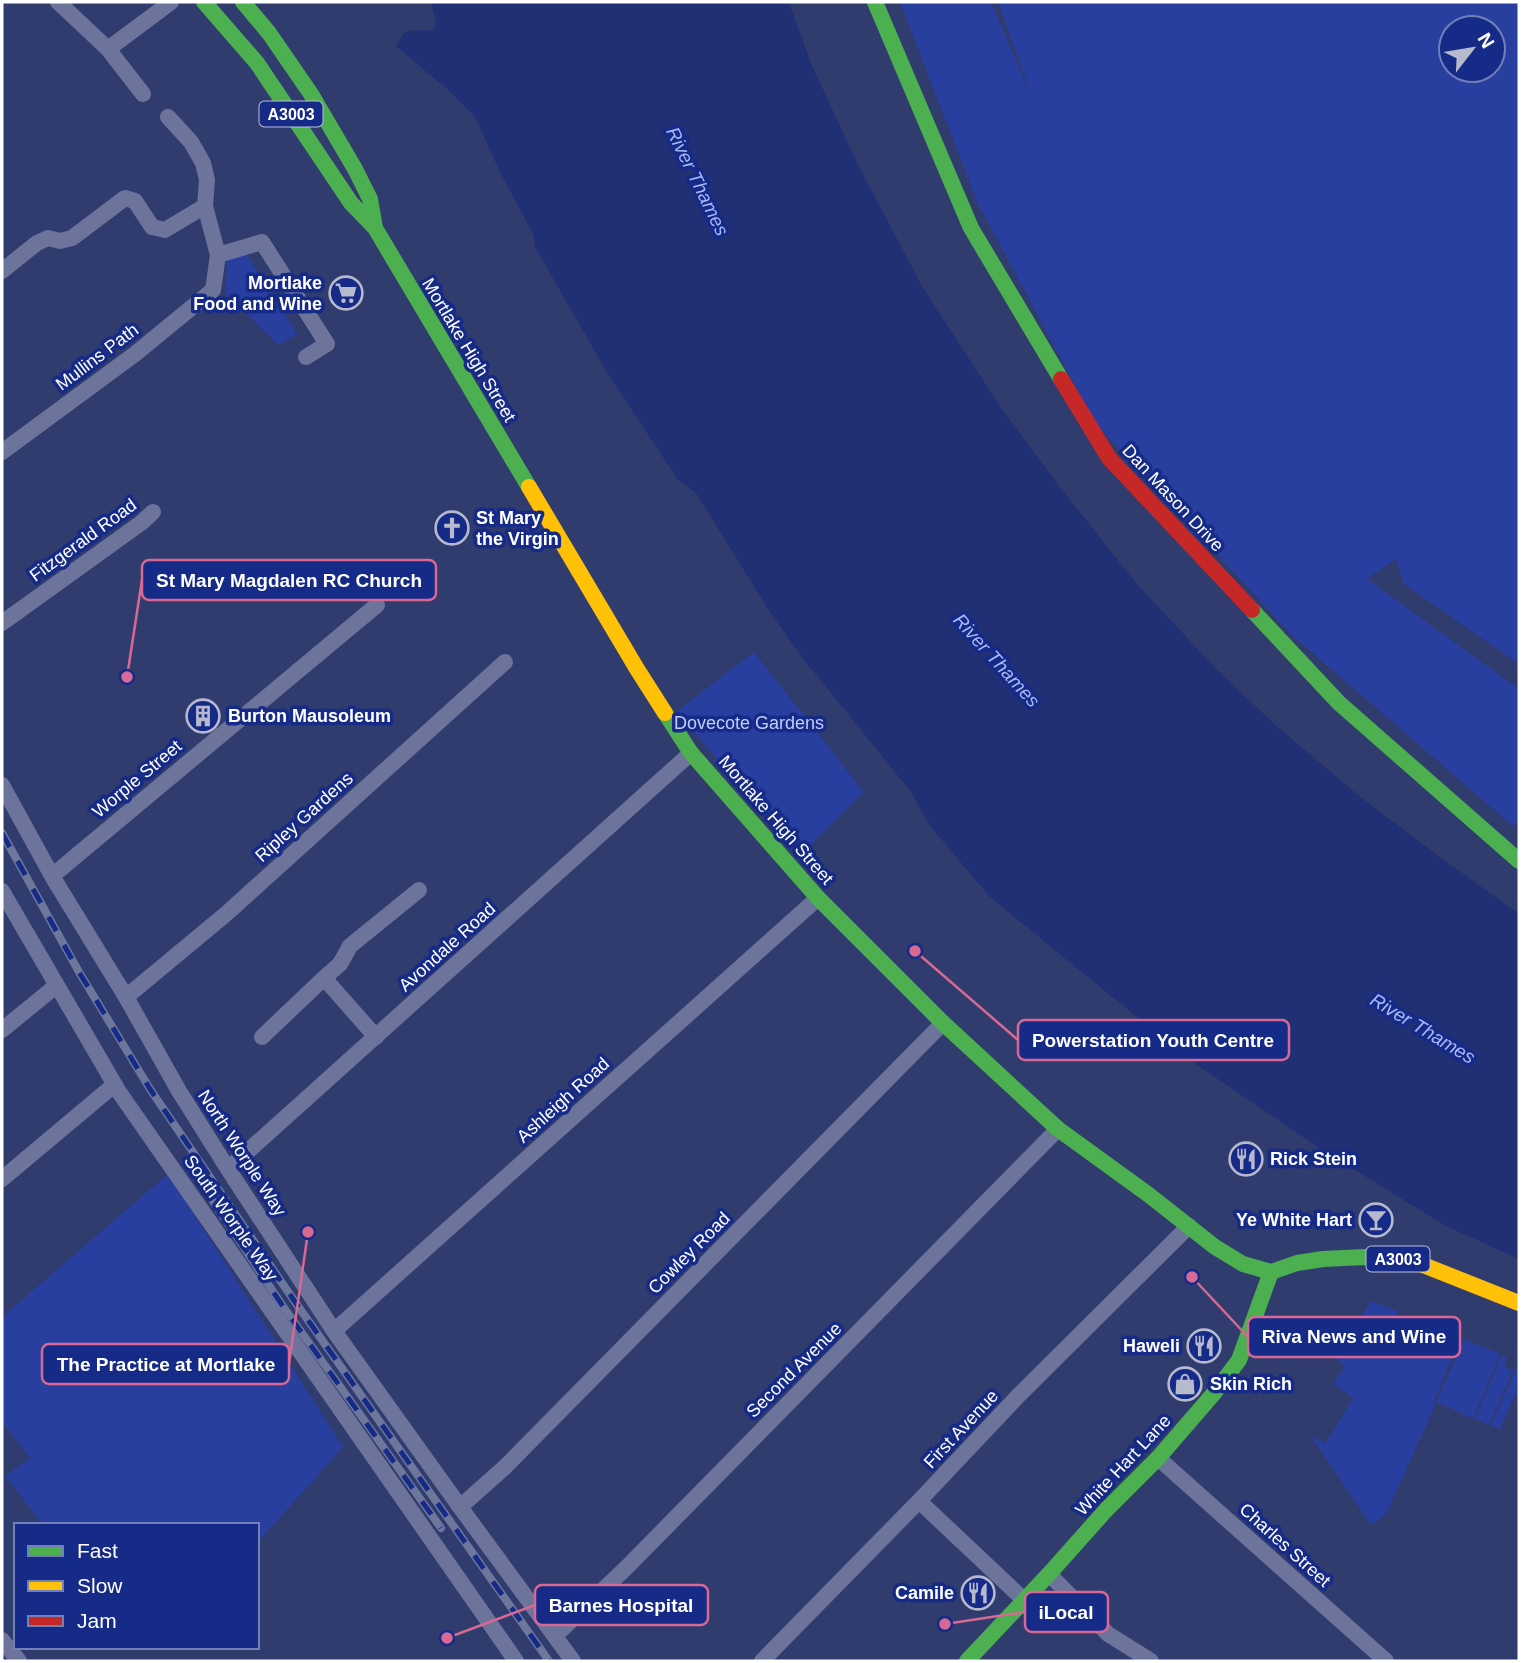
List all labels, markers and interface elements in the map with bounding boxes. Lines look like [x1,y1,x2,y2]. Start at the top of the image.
north arrow [1437,14,1507,84]
text: N [1474,29,1499,52]
road number: A3003 [260,102,322,126]
water label: River Thames [662,123,733,239]
place label: Mortlake Food and Wine [193,273,322,314]
supermarket icon: Mortlake Food and Wine [327,274,365,312]
street label: Mortlake High Street [418,275,520,425]
street label: Mullins Path [52,320,142,394]
street label: Dan Mason Drive [1118,440,1228,556]
street label: Fitzgerald Road [26,495,140,585]
place label: St Mary the Virgin [476,508,559,549]
church icon: St Mary the Virgin [433,509,471,547]
callout: St Mary Magdalen RC Church [142,560,436,600]
text: St Mary Magdalen RC Church [156,570,422,591]
water label: River Thames [949,609,1044,712]
building icon: Burton Mausoleum [184,697,222,735]
place label: Burton Mausoleum [228,706,391,726]
park label: Dovecote Gardens [674,713,824,733]
street label: Worple Street [89,736,185,822]
street label: Mortlake High Street [715,752,837,888]
street label: Ripley Gardens [251,768,357,866]
street label: Avondale Road [395,898,499,996]
water label: River Thames [1367,989,1479,1068]
callout: Powerstation Youth Centre [1018,1020,1289,1060]
text: Powerstation Youth Centre [1032,1030,1274,1051]
street label: Ashleigh Road [513,1053,613,1147]
street label: North Worple Way [194,1086,290,1220]
restaurant icon: Rick Stein [1227,1140,1265,1178]
place label: Rick Stein [1270,1149,1357,1169]
street label: South Worple Way [180,1151,282,1285]
bar icon: Ye White Hart [1357,1201,1395,1239]
street label: Cowley Road [644,1208,734,1298]
place label: Ye White Hart [1236,1210,1352,1230]
road number: A3003 [1366,1246,1430,1272]
callout: Riva News and Wine [1248,1317,1460,1357]
street label: Second Avenue [742,1318,846,1422]
text: Riva News and Wine [1262,1326,1446,1347]
restaurant icon: Haweli [1185,1327,1223,1365]
place label: Haweli [1123,1336,1180,1356]
callout: The Practice at Mortlake [42,1344,289,1384]
text: The Practice at Mortlake [57,1354,275,1375]
shop icon: Skin Rich [1166,1365,1204,1403]
place label: Skin Rich [1210,1374,1292,1394]
street label: First Avenue [920,1386,1002,1472]
street label: White Hart Lane [1071,1411,1175,1519]
street label: Charles Street [1236,1499,1334,1591]
legend [14,1523,259,1649]
text: Fast [77,1539,118,1562]
text: Slow [77,1574,123,1597]
restaurant icon: Camile [959,1574,997,1612]
place label: Camile [895,1583,954,1603]
callout: Barnes Hospital [535,1585,708,1625]
callout: iLocal [1025,1592,1108,1632]
text: Barnes Hospital [549,1595,693,1616]
text: iLocal [1039,1602,1093,1623]
text: Jam [77,1609,117,1632]

